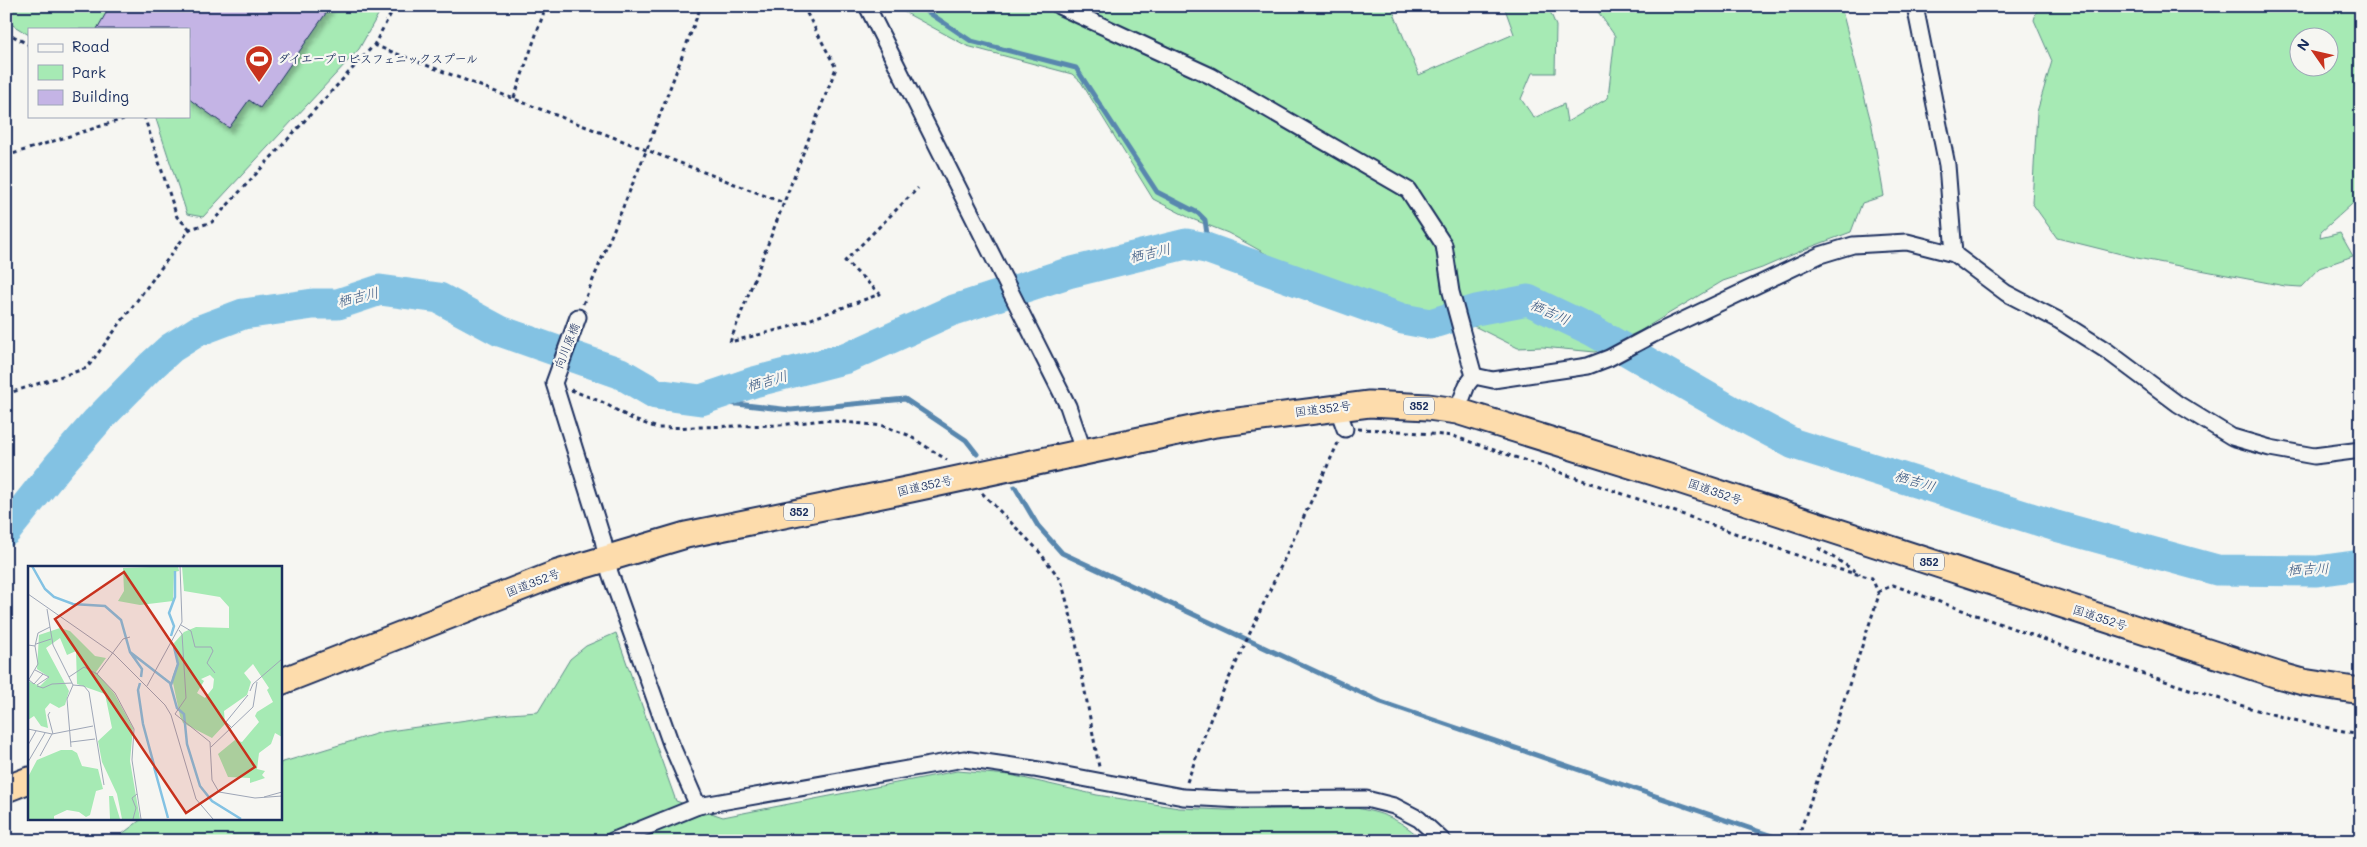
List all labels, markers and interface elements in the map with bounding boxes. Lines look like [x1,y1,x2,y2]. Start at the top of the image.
legend [28,28,190,118]
north arrow [2290,28,2340,78]
text: N [2292,35,2314,54]
text: Road [72,36,109,56]
sports icon: ダイエープロビスフェニックスプール [244,44,274,83]
place label: ダイエープロビスフェニックスプール [278,50,478,66]
text: Park [72,62,106,82]
text: Building [72,86,129,106]
water label: 栖吉川 [1127,239,1172,266]
water label: 栖吉川 [335,282,381,311]
water label: 栖吉川 [1527,294,1573,329]
street label: 向川原橋 [550,320,582,371]
water label: 栖吉川 [744,366,790,395]
street label: 国道352号 [1294,397,1352,419]
road number: 352 [1404,398,1434,414]
water label: 栖吉川 [1892,465,1938,496]
street label: 国道352号 [895,471,954,499]
street label: 国道352号 [1686,474,1745,508]
road number: 352 [784,504,814,520]
road number: 352 [1914,554,1944,570]
water label: 栖吉川 [2287,558,2329,579]
street label: 国道352号 [503,564,562,600]
inset map [28,566,281,820]
street label: 国道352号 [2071,601,2130,633]

